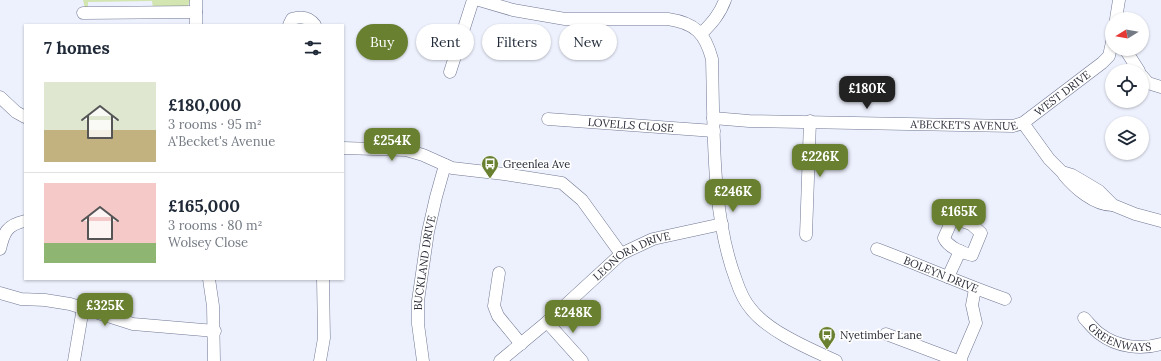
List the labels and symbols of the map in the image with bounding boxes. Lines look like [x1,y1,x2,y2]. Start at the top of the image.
north arrow [1105,12,1149,56]
street label: WEST DRIVE [1032,67,1093,119]
pin: £180K [839,76,895,110]
street label: LOVELLS CLOSE [587,115,674,135]
street label: A'BECKET'S AVENUE [909,117,1019,133]
pin: £254K [364,128,420,162]
pin: £226K [792,144,848,178]
bus stop icon: Greenlea Ave [480,154,500,179]
place label: Greenlea Ave [503,157,570,171]
pin: £246K [705,179,761,213]
pin: £165K [931,199,987,233]
street label: BUCKLAND DRIVE [411,214,439,310]
street label: LEONORA DRIVE [590,228,672,283]
street label: BOLEYN DRIVE [902,253,981,296]
pin: £325K [77,293,133,327]
pin: £248K [545,300,601,334]
street label: GREENWAYS [1085,320,1152,354]
bus stop icon: Nyetimber Lane [817,325,837,350]
place label: Nyetimber Lane [840,328,922,342]

